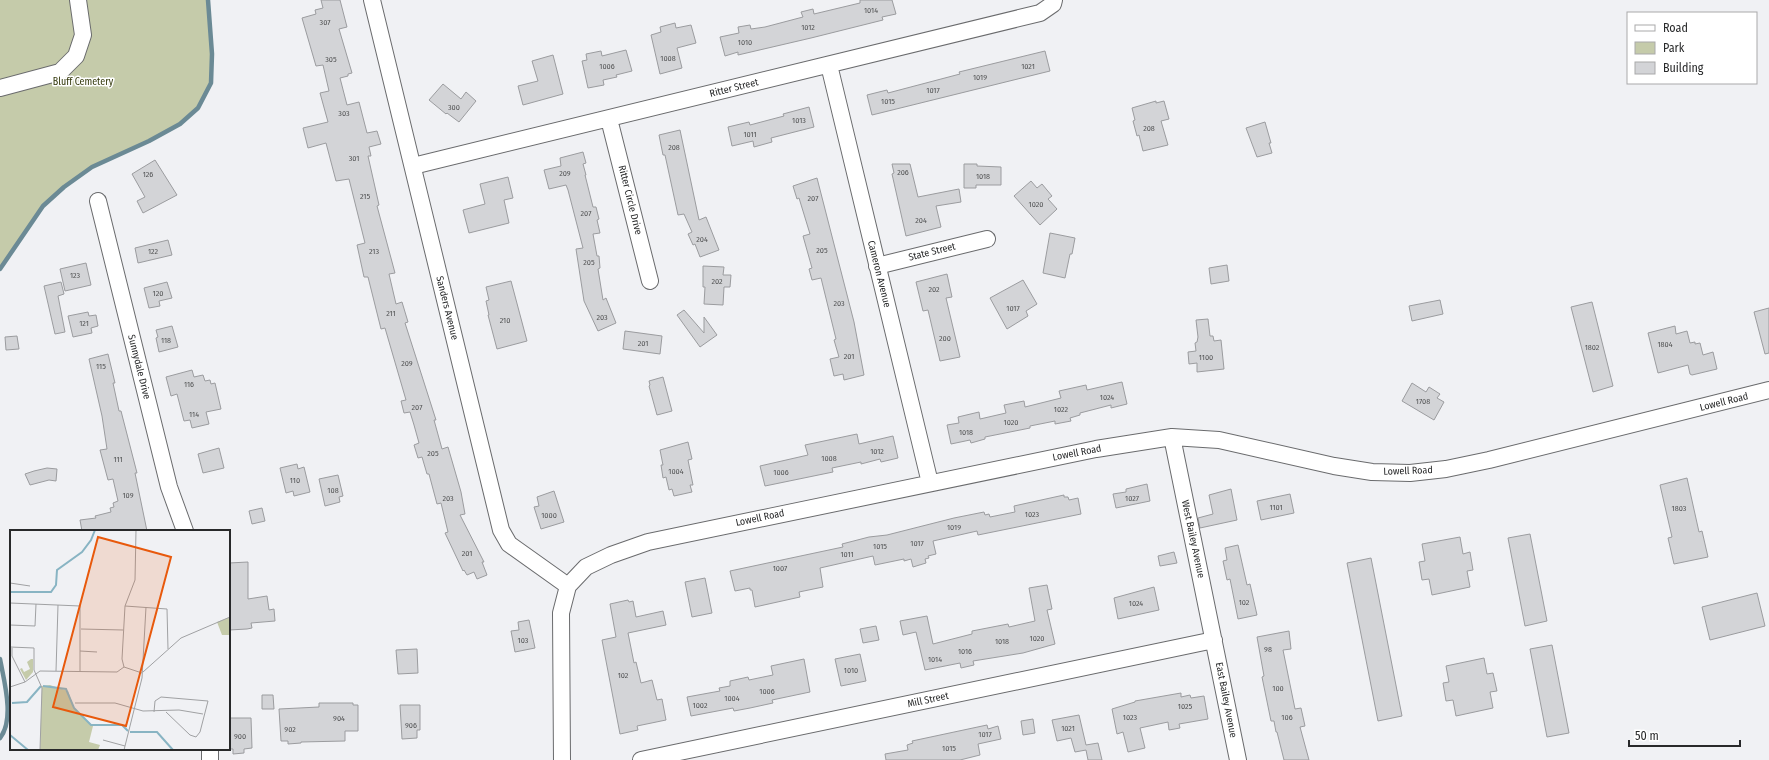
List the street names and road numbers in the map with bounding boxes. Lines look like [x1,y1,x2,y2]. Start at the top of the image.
street label: Ritter Street [708,76,760,100]
street label: Ritter Circle Drive [616,164,644,236]
street label: Cameron Avenue [865,239,893,309]
street label: State Street [907,240,957,264]
street label: Sanders Avenue [433,275,461,341]
street label: Sunnydale Drive [125,333,153,401]
street label: Lowell Road [1699,390,1749,414]
street label: Lowell Road [1052,442,1102,464]
street label: Lowell Road [1383,464,1433,478]
street label: West Bailey Avenue [1179,499,1207,579]
street label: Lowell Road [735,507,785,529]
street label: East Bailey Avenue [1213,661,1239,739]
street label: Mill Street [906,690,950,710]

